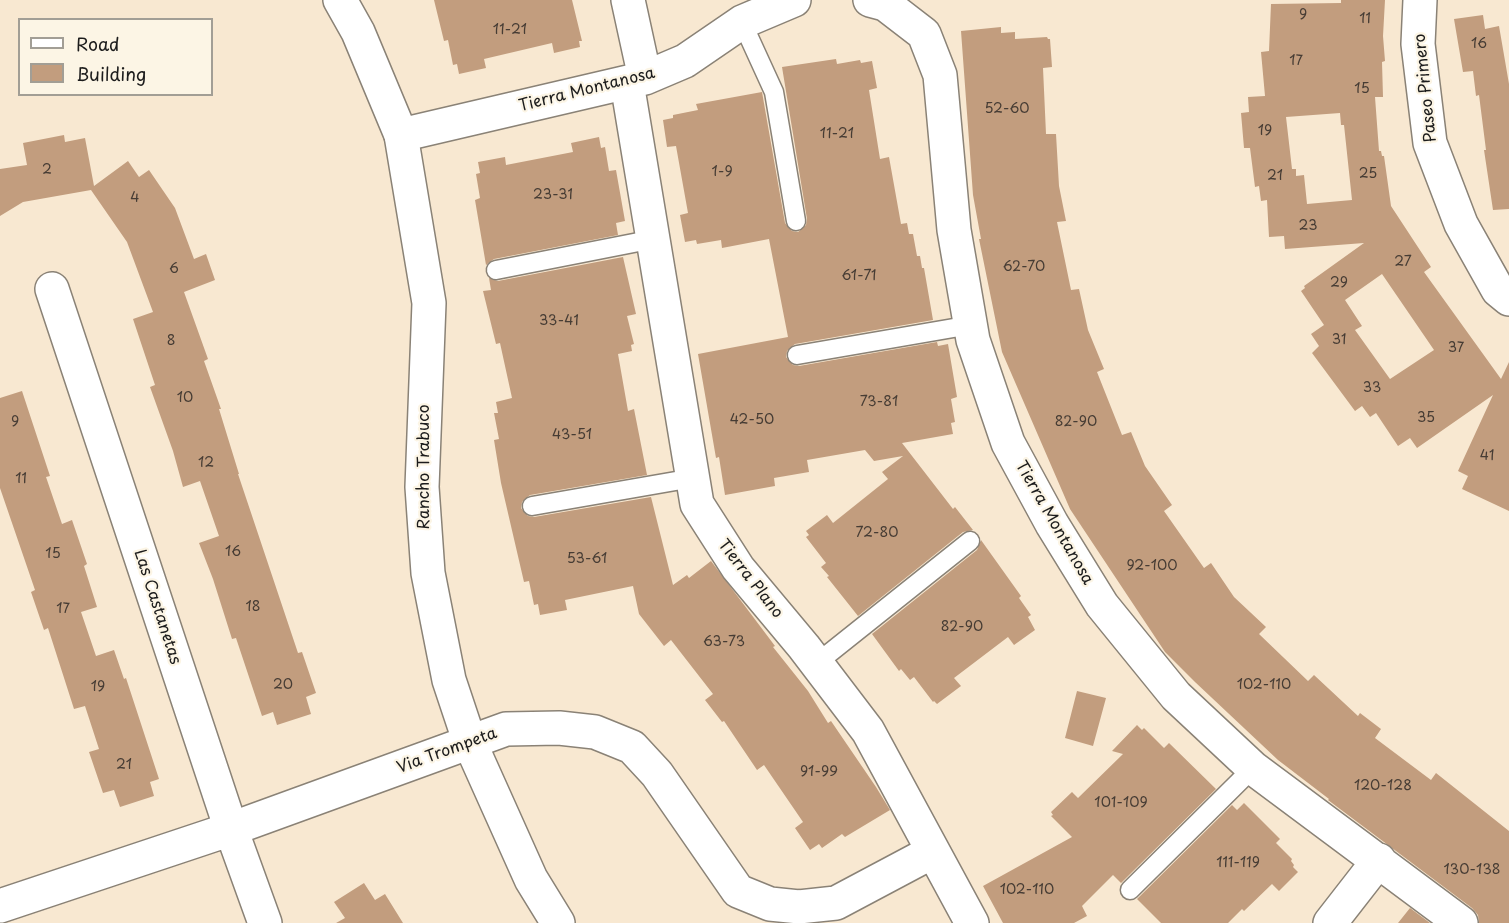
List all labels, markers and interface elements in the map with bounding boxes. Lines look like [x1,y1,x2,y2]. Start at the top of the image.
house number: 9 [1299,7,1307,23]
house number: 11 [1359,11,1371,27]
legend [18,18,213,96]
house number: 11-21 [493,22,527,38]
text: Road [76,30,120,57]
street label: Paseo Primero [1411,33,1441,143]
house number: 16 [1471,36,1487,52]
house number: 17 [1289,53,1303,69]
text: Building [76,60,146,87]
street label: Tierra Montanosa [517,64,657,116]
house number: 15 [1354,81,1370,97]
house number: 52-60 [984,101,1030,117]
house number: 19 [1258,123,1272,139]
house number: 11-21 [820,126,854,142]
house number: 2 [42,162,52,178]
house number: 1-9 [711,164,733,180]
house number: 25 [1359,166,1377,182]
house number: 21 [1267,168,1283,184]
house number: 23-31 [533,187,573,203]
house number: 4 [130,190,140,206]
house number: 23 [1299,218,1317,234]
house number: 27 [1394,254,1412,270]
house number: 62-70 [1003,259,1045,275]
house number: 6 [169,261,179,277]
house number: 61-71 [841,268,877,284]
house number: 29 [1330,275,1348,291]
house number: 33-41 [539,313,579,329]
house number: 31 [1332,332,1346,348]
house number: 8 [167,333,175,349]
house number: 37 [1448,340,1464,356]
house number: 33 [1363,380,1381,396]
house number: 10 [177,390,193,406]
house number: 73-81 [860,394,898,410]
street label: Rancho Trabuco [415,404,435,530]
house number: 35 [1417,410,1435,426]
house number: 42-50 [730,412,774,428]
house number: 9 [11,414,19,430]
house number: 82-90 [1055,414,1097,430]
house number: 43-51 [552,427,592,443]
house number: 41 [1480,448,1494,464]
house number: 12 [198,455,214,471]
street label: Tierra Montanosa [1011,458,1097,588]
house number: 11 [15,471,27,487]
house number: 72-80 [855,525,899,541]
street label: Tierra Plano [713,536,787,622]
house number: 16 [225,544,241,560]
house number: 15 [45,546,61,562]
street label: Las Castanetas [129,547,185,667]
house number: 53-61 [567,551,607,567]
house number: 92-100 [1126,558,1178,574]
house number: 18 [245,599,261,615]
house number: 17 [56,601,70,617]
house number: 82-90 [941,619,983,635]
house number: 63-73 [703,634,745,650]
house number: 20 [273,677,293,693]
house number: 102-110 [1237,677,1291,693]
house number: 19 [91,679,105,695]
street label: Via Trompeta [394,724,500,778]
house number: 21 [116,757,132,773]
house number: 91-99 [800,764,838,780]
house number: 120-128 [1354,778,1412,794]
house number: 101-109 [1094,795,1148,811]
house number: 111-119 [1216,855,1260,871]
house number: 130-138 [1444,862,1500,878]
house number: 102-110 [1000,882,1054,898]

